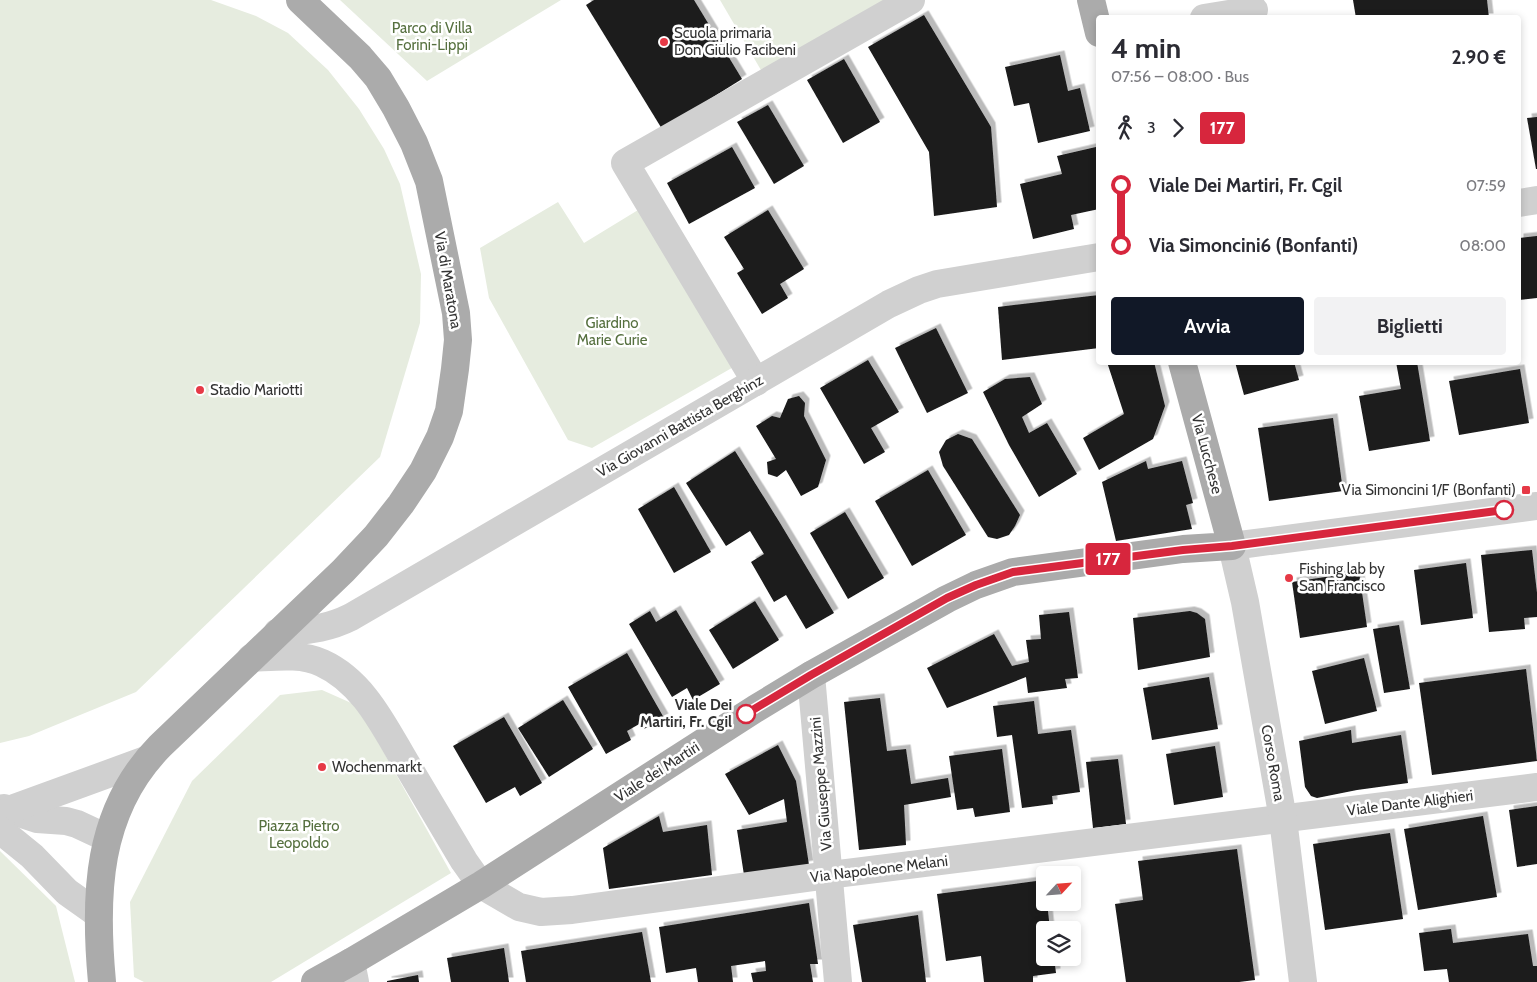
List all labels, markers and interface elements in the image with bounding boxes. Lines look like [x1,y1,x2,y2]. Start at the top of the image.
park label: Parco di Villa Forini-Lippi [392,19,473,54]
place label: Scuola primaria Don Giulio Facibeni [674,24,796,59]
text: 4 min [1111,31,1181,65]
marker: Scuola primaria Don Giulio Facibeni [658,36,670,48]
text: 2.90 € [1451,46,1506,69]
text: 07:56 – 08:00 · Bus [1111,67,1249,86]
icon: walk [1111,114,1139,142]
icon: forward [1164,114,1192,142]
text: 177 [1210,117,1235,139]
text: 3 [1147,118,1156,137]
text: Viale Dei Martiri, Fr. Cgil [1149,174,1342,197]
text: 07:59 [1466,176,1506,195]
street label: Via di Maratona [431,230,466,331]
text: Via Simoncini6 (Bonfanti) [1149,234,1358,257]
text: 08:00 [1459,236,1506,255]
button: Avvia [1111,297,1304,355]
button: Biglietti [1314,297,1506,355]
park label: Giardino Marie Curie [577,314,648,349]
street label: Via Giovanni Battista Berghinz [594,371,766,481]
place label: Stadio Mariotti [210,381,303,399]
marker: Stadio Mariotti [194,384,206,396]
street label: Via Lucchese [1188,412,1226,496]
place label: Via Simoncini 1/F (Bonfanti) [1342,481,1516,499]
marker: Via Simoncini 1/F (Bonfanti) [1520,484,1532,496]
unlabelled marker [1494,500,1514,520]
line badge: 177 [1079,543,1137,575]
text: 177 [1095,548,1121,570]
place label: Fishing lab by San Francisco [1299,560,1385,595]
marker: Fishing lab by San Francisco [1283,572,1295,584]
place label: Viale Dei Martiri, Fr. Cgil [640,696,732,731]
marker: Viale Dei Martiri, Fr. Cgil [736,704,756,724]
street label: Via Giuseppe Mazzini [806,716,836,852]
street label: Corso Roma [1257,723,1289,803]
street label: Viale dei Martiri [611,738,703,806]
place label: Wochenmarkt [332,758,422,776]
marker: Wochenmarkt [316,761,328,773]
street label: Viale Dante Alighieri [1346,786,1474,820]
park label: Piazza Pietro Leopoldo [259,817,339,852]
street label: Via Napoleone Melani [809,852,949,886]
north arrow [1036,866,1081,911]
map controls [1036,866,1081,966]
button: layers [1036,921,1081,966]

